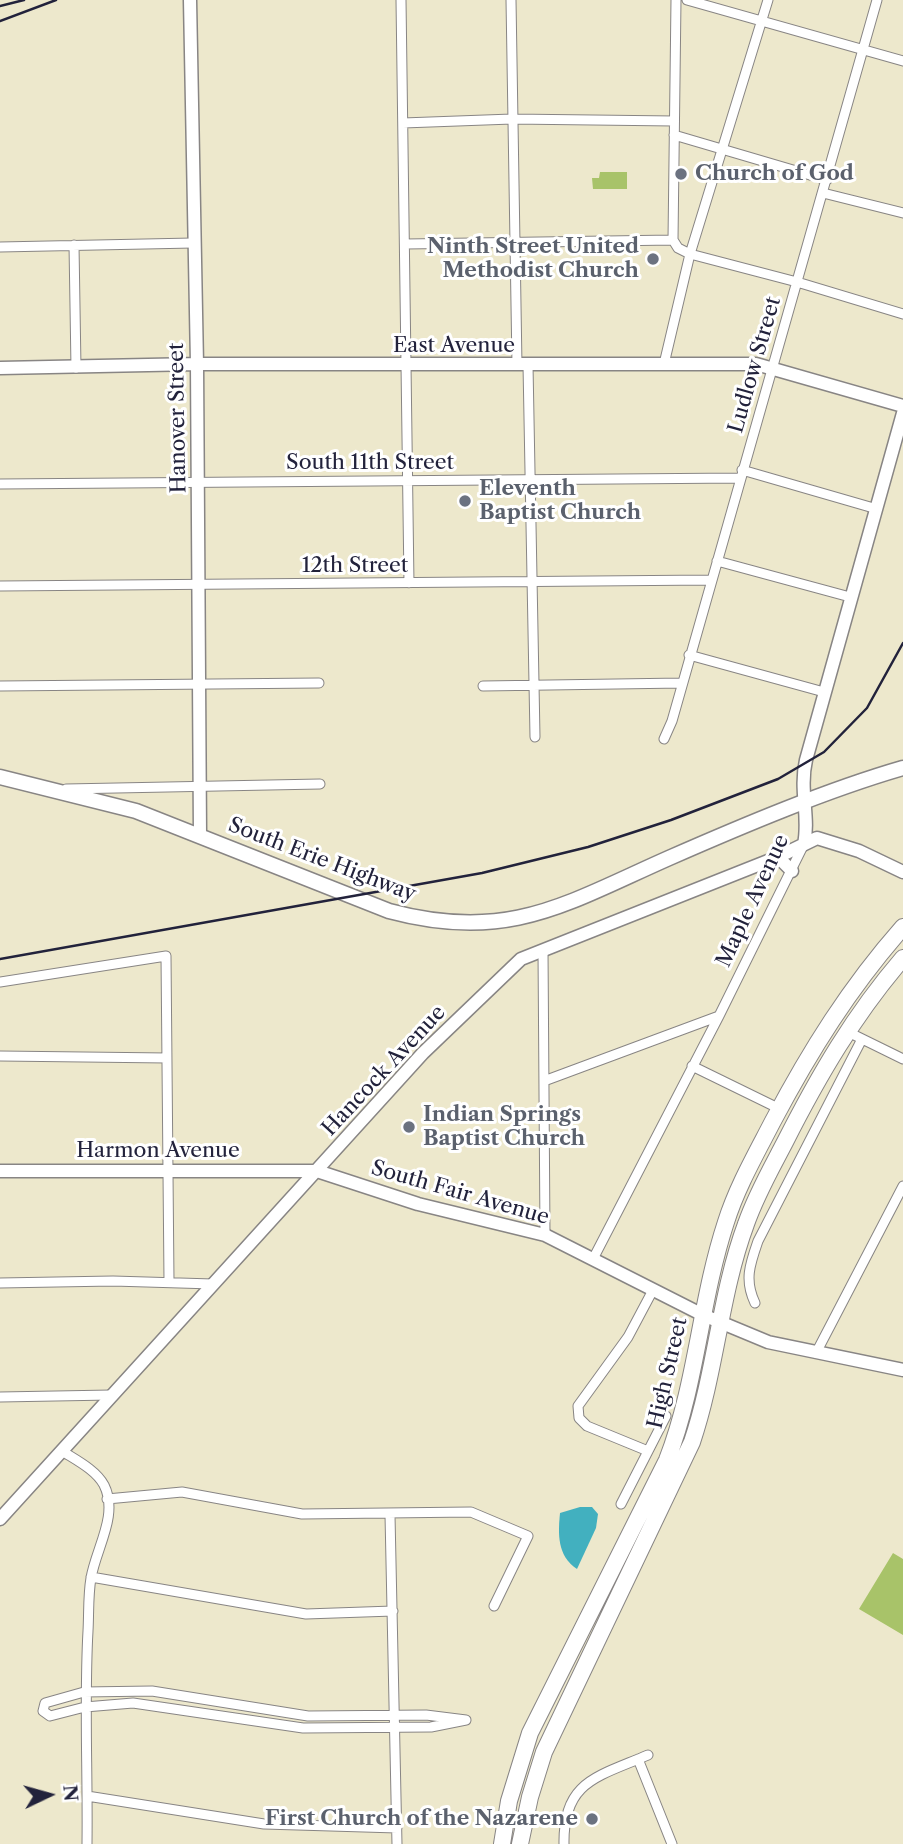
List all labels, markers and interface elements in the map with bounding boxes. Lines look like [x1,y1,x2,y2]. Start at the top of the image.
place label: Church of God [695,161,854,187]
marker: Church of God [673,166,689,182]
place label: Ninth Street United Methodist Church [427,234,639,284]
marker: Ninth Street United Methodist Church [645,251,661,267]
street label: Ludlow Street [724,294,786,436]
street label: East Avenue [393,333,515,359]
street label: Hanover Street [164,342,192,494]
street label: South 11th Street [286,450,454,476]
place label: Eleventh Baptist Church [479,476,641,526]
marker: Eleventh Baptist Church [457,493,473,509]
street label: 12th Street [302,553,408,579]
street label: South Erie Highway [225,813,419,907]
street label: Maple Avenue [711,831,795,971]
street label: Hancock Avenue [317,1000,451,1142]
place label: Indian Springs Baptist Church [423,1102,585,1152]
marker: Indian Springs Baptist Church [401,1119,417,1135]
street label: Harmon Avenue [76,1138,240,1164]
street label: South Fair Avenue [368,1156,552,1230]
street label: High Street [643,1315,693,1431]
north arrow [14,1760,84,1830]
text: N [58,1784,83,1802]
place label: First Church of the Nazarene [265,1806,578,1832]
marker: First Church of the Nazarene [584,1811,600,1827]

